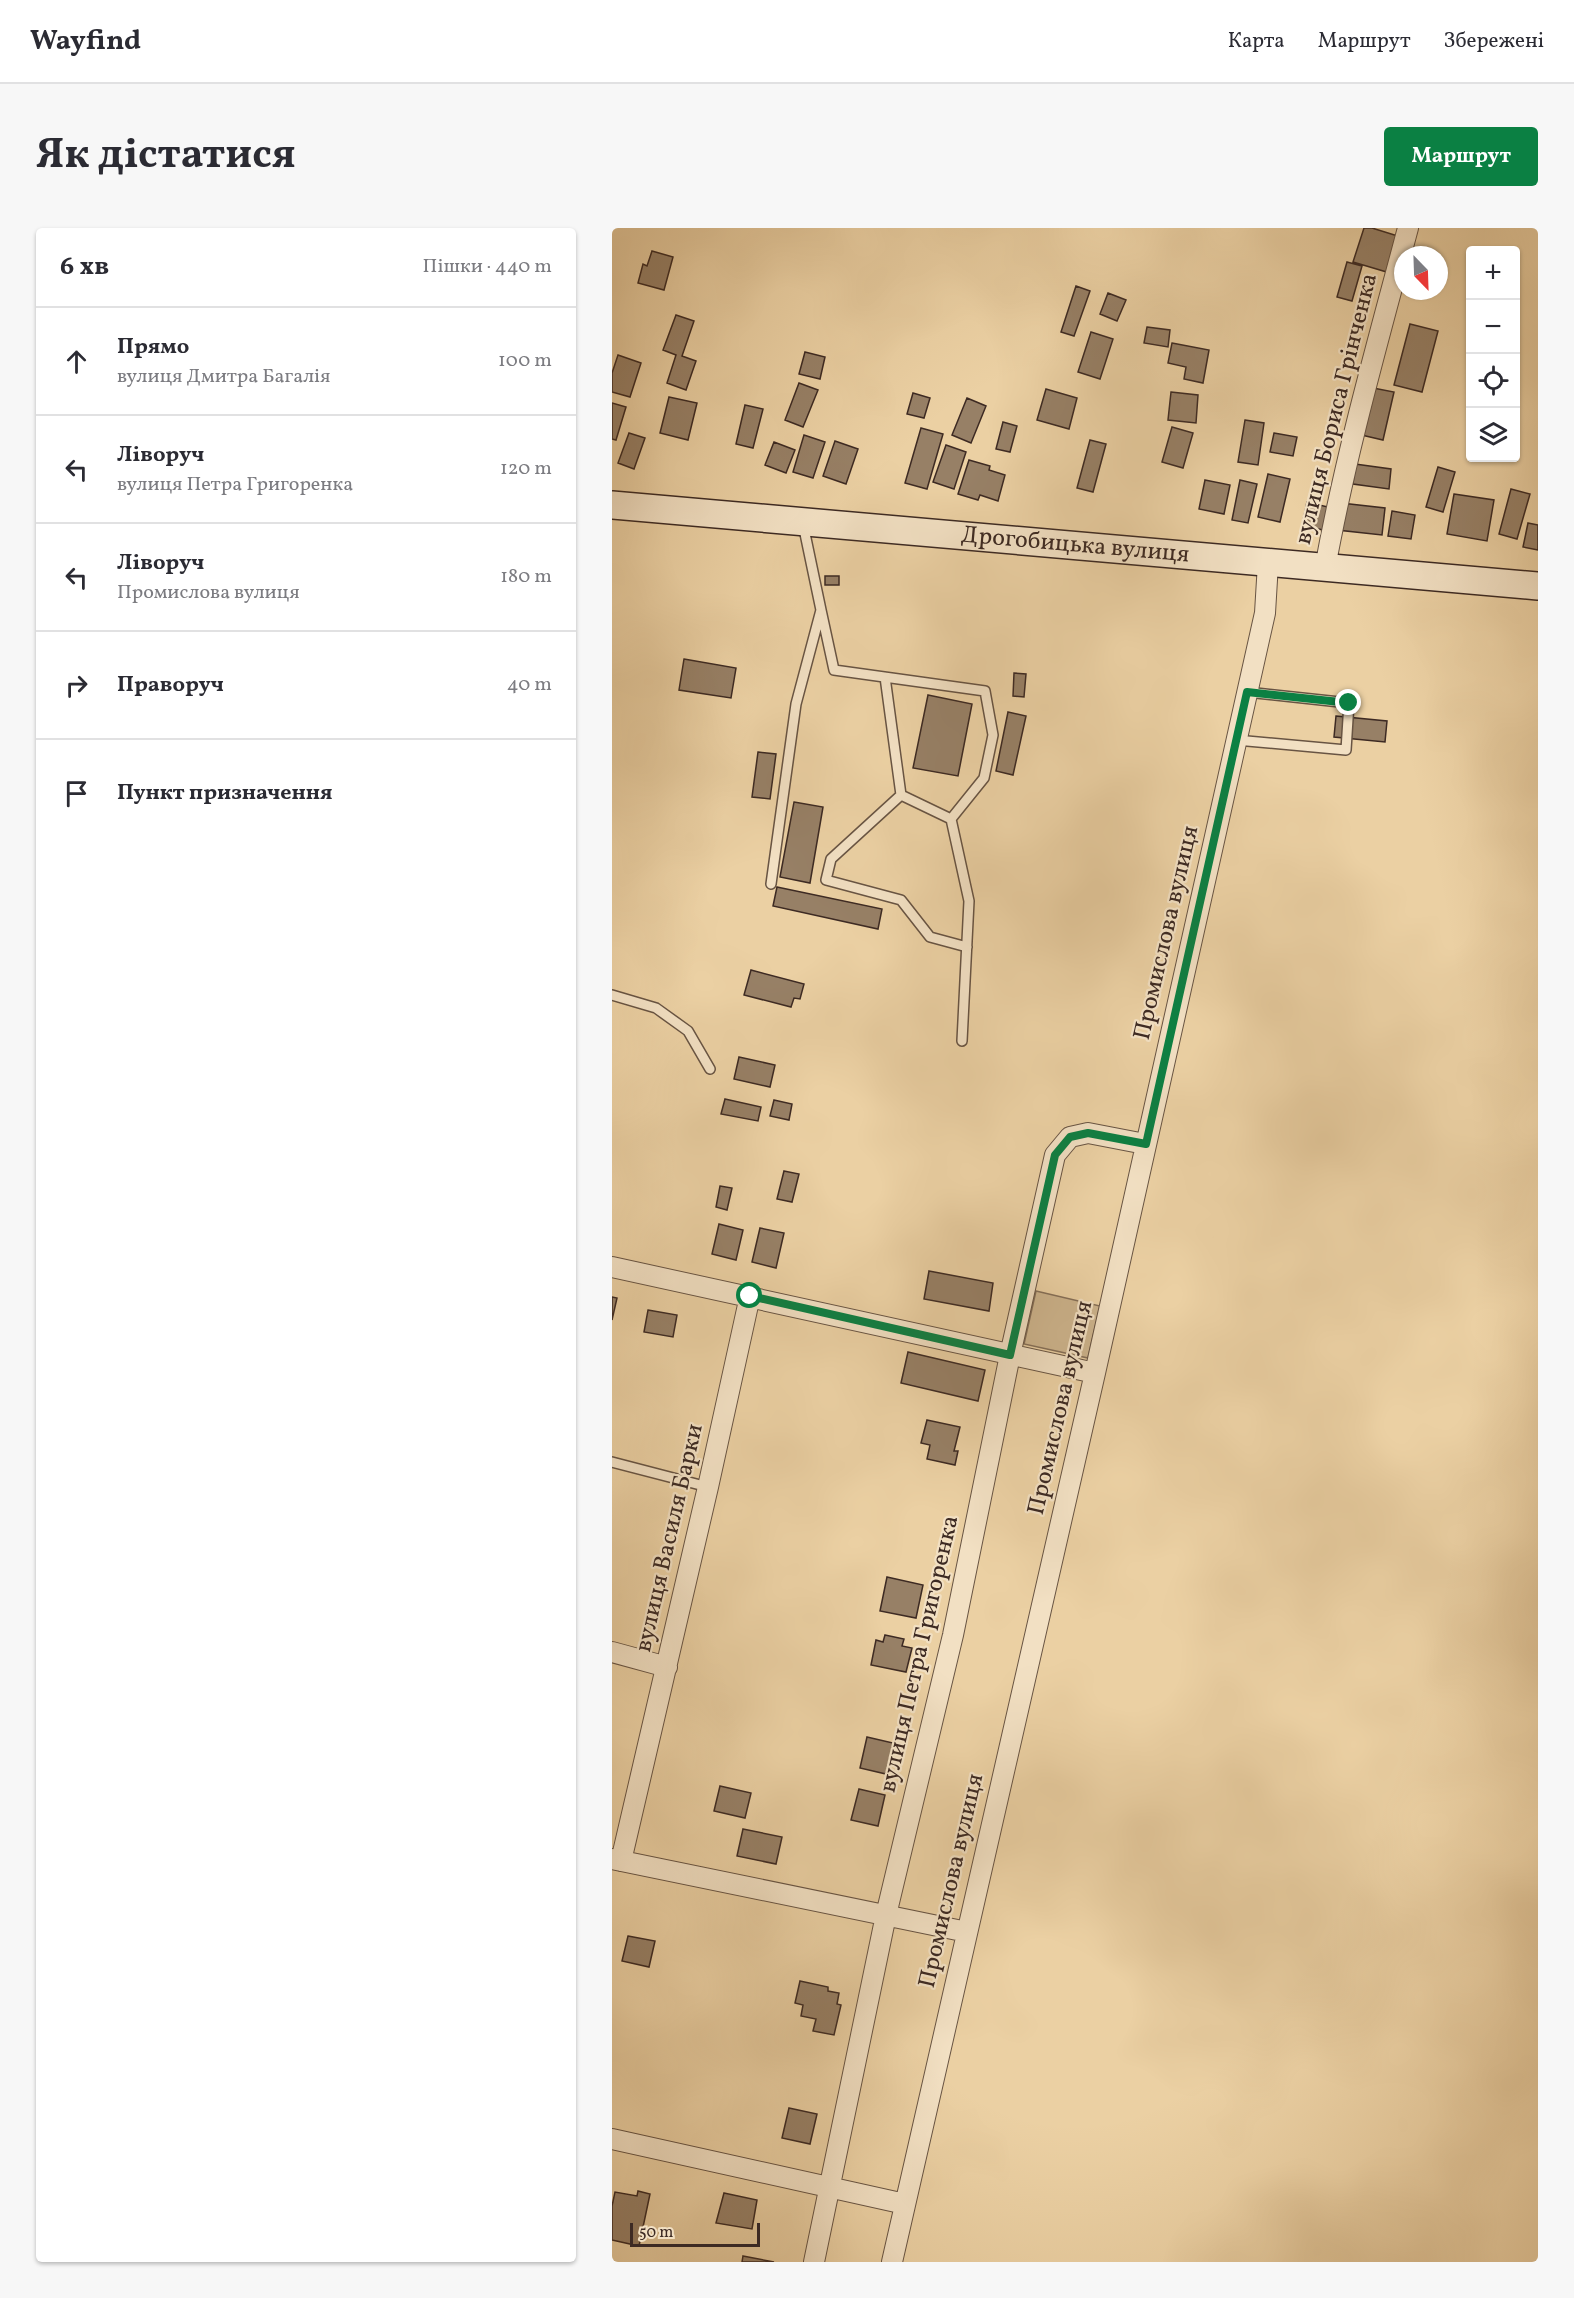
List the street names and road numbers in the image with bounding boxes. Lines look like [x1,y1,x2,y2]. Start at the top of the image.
street label: вулиця Бориса Грінченка [1287,270,1387,548]
street label: Дрогобицька вулиця [960,519,1191,572]
street label: Промислова вулиця [1126,822,1208,1044]
street label: Промислова вулиця [1020,1297,1102,1519]
street label: вулиця Василя Барки [627,1421,713,1655]
street label: вулиця Петра Григоренка [872,1512,968,1796]
street label: Промислова вулиця [911,1770,993,1992]

